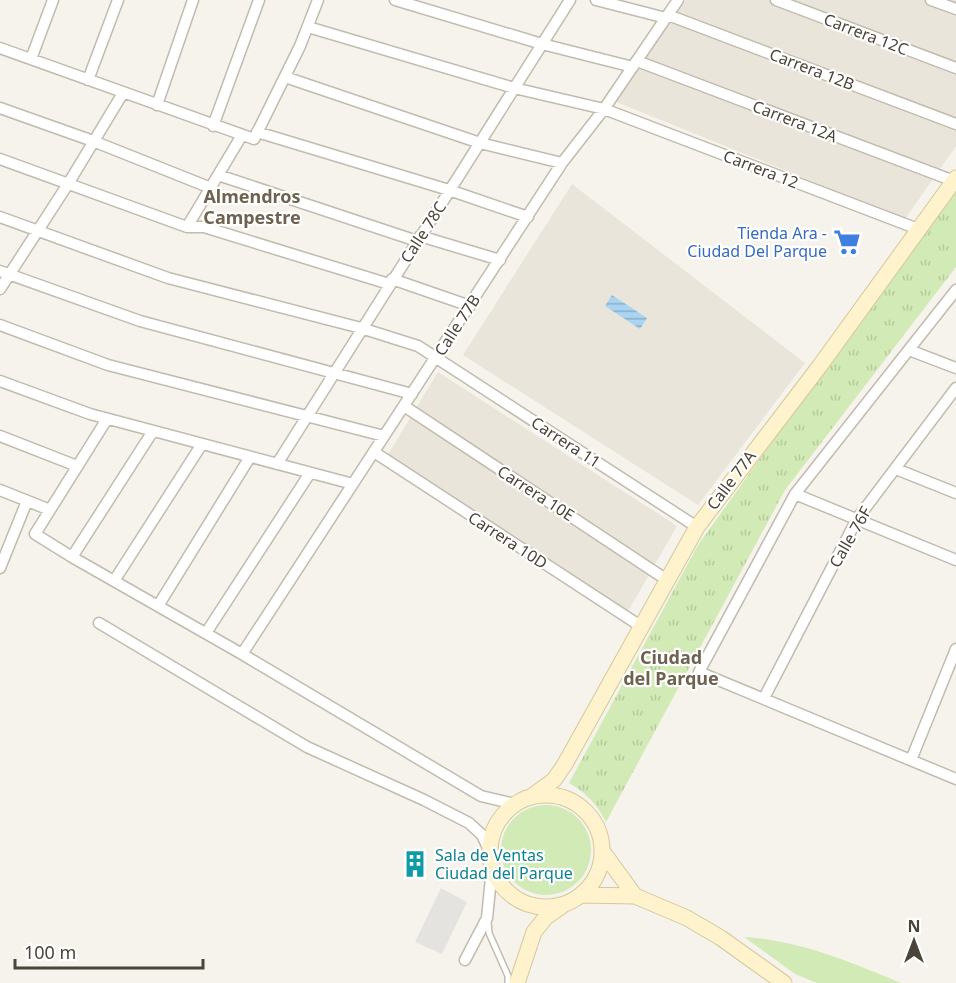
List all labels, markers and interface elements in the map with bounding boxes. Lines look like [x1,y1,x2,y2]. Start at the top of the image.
street label: Carrera 12C [821,8,911,60]
street label: Carrera 12B [766,43,858,95]
street label: Carrera 12A [750,95,841,147]
street label: Carrera 12 [720,145,802,193]
district label: Almendros Campestre [203,184,301,229]
street label: Calle 78C [395,197,451,267]
place label: Tienda Ara - Ciudad Del Parque [687,222,827,262]
supermarket icon: Tienda Ara - Ciudad Del Parque [832,227,862,257]
street label: Calle 77B [429,290,485,360]
street label: Carrera 11 [527,411,605,473]
street label: Calle 77A [701,445,761,514]
street label: Carrera 10E [493,460,579,526]
street label: Calle 76F [824,502,876,572]
street label: Carrera 10D [464,506,552,574]
district label: Ciudad del Parque [623,645,719,690]
place label: Sala de Ventas Ciudad del Parque [435,844,573,884]
building icon: Sala de Ventas Ciudad del Parque [400,849,430,879]
north arrow [884,911,944,971]
text: N [907,915,921,937]
scale bar [15,932,202,970]
text: 100 m [24,940,76,964]

